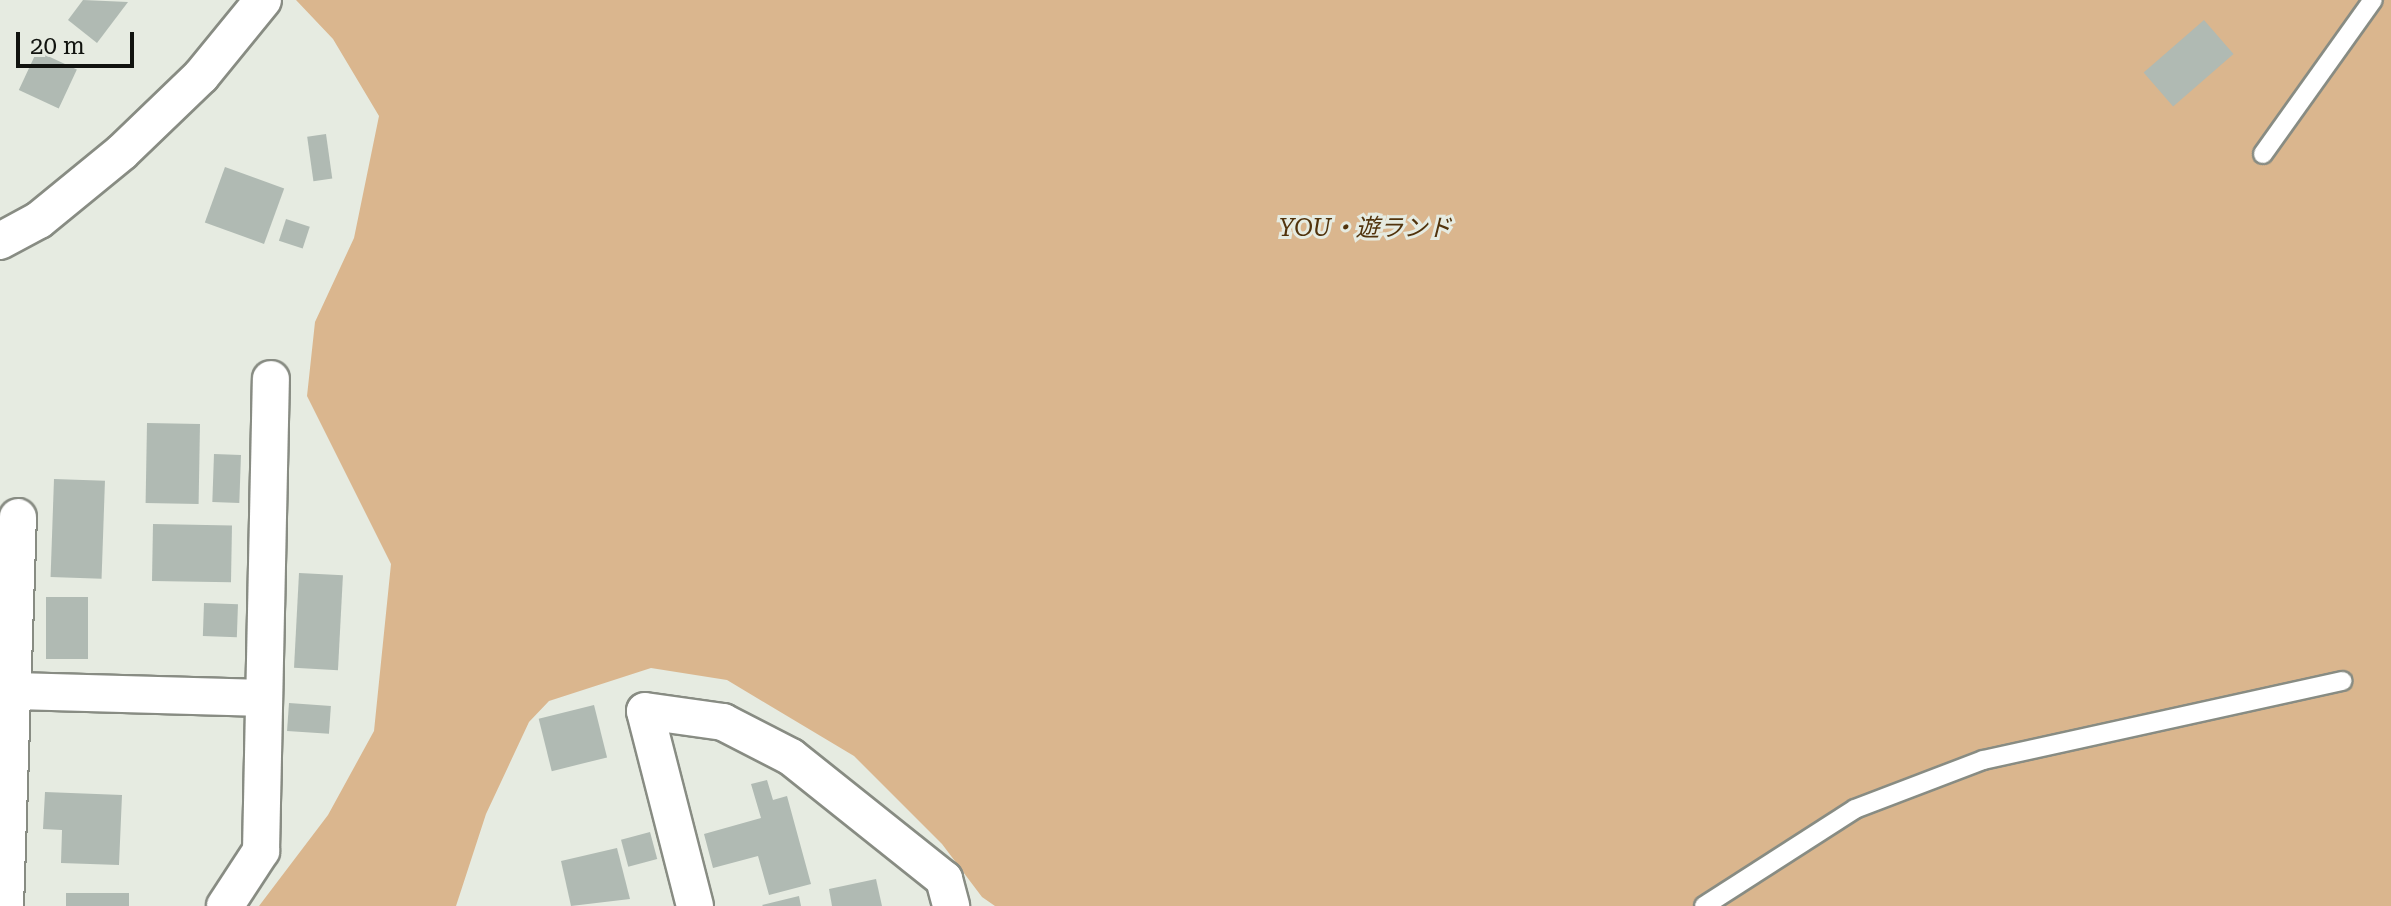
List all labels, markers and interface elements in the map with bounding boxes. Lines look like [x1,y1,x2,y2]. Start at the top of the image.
scale bar [20,16,138,66]
text: 20 m [30,32,85,60]
park label: YOU・遊ランド [1279,215,1451,243]

